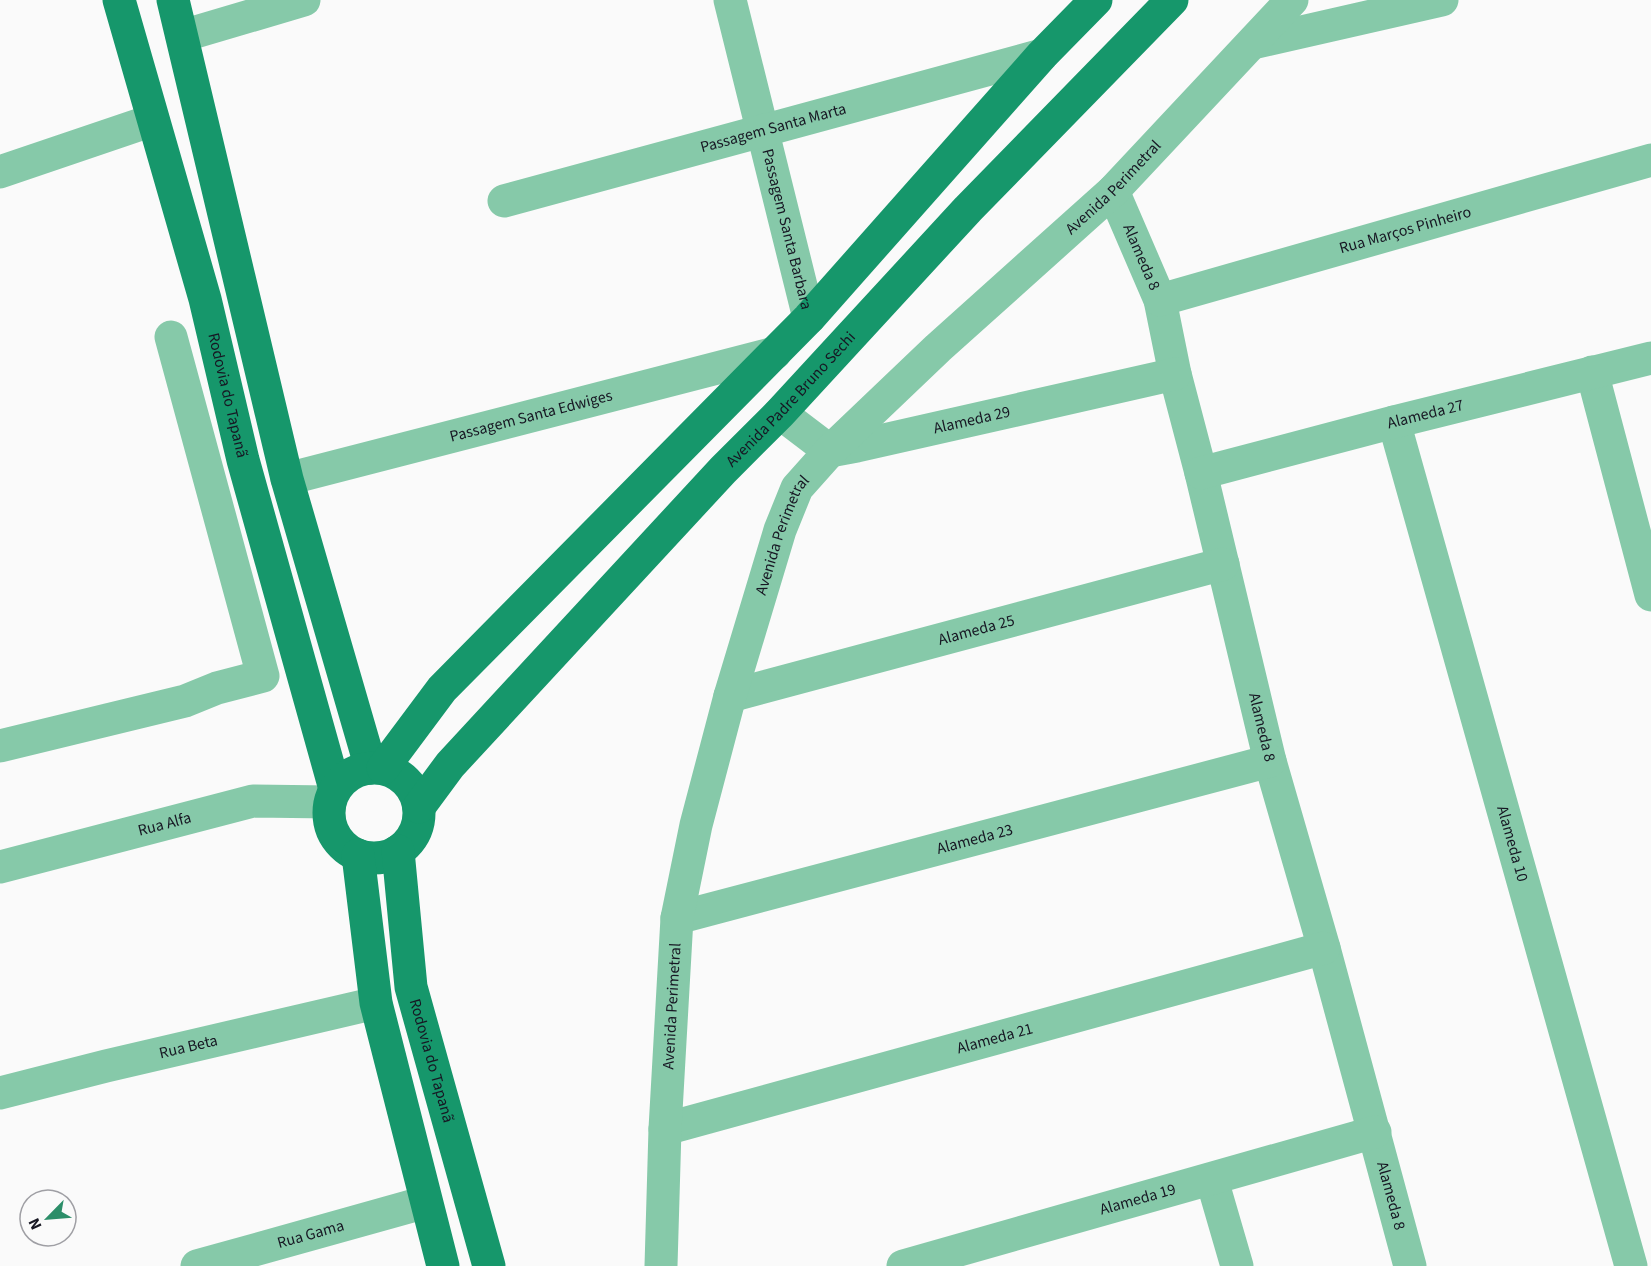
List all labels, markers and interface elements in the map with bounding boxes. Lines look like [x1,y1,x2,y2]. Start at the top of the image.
street label: Passagem Santa Marta [698,98,849,158]
street label: Avenida Perimetral [1060,135,1166,240]
street label: Passagem Santa Barbara [756,146,817,312]
street label: Rua Marços Pinheiro [1337,201,1474,259]
street label: Alameda 8 [1118,221,1166,294]
street label: Avenida Padre Bruno Sechi [721,327,861,472]
street label: Rodovia do Tapanã [202,331,253,460]
street label: Passagem Santa Edwiges [447,384,615,448]
street label: Alameda 27 [1385,394,1466,434]
street label: Alameda 29 [931,401,1012,439]
street label: Avenida Perimetral [750,470,815,598]
street label: Alameda 25 [936,609,1017,651]
street label: Alameda 8 [1243,691,1281,764]
street label: Alameda 10 [1491,803,1534,884]
street label: Rua Alfa [135,807,194,842]
street label: Alameda 23 [934,819,1015,860]
street label: Avenida Perimetral [657,942,687,1070]
street label: Rodovia do Tapanã [404,996,459,1125]
street label: Alameda 21 [954,1017,1035,1059]
street label: Rua Beta [157,1029,220,1064]
street label: Alameda 8 [1371,1159,1411,1233]
street label: Alameda 19 [1097,1178,1178,1221]
north arrow [18,1188,78,1248]
text: N [23,1214,48,1233]
street label: Rua Gama [275,1214,347,1254]

